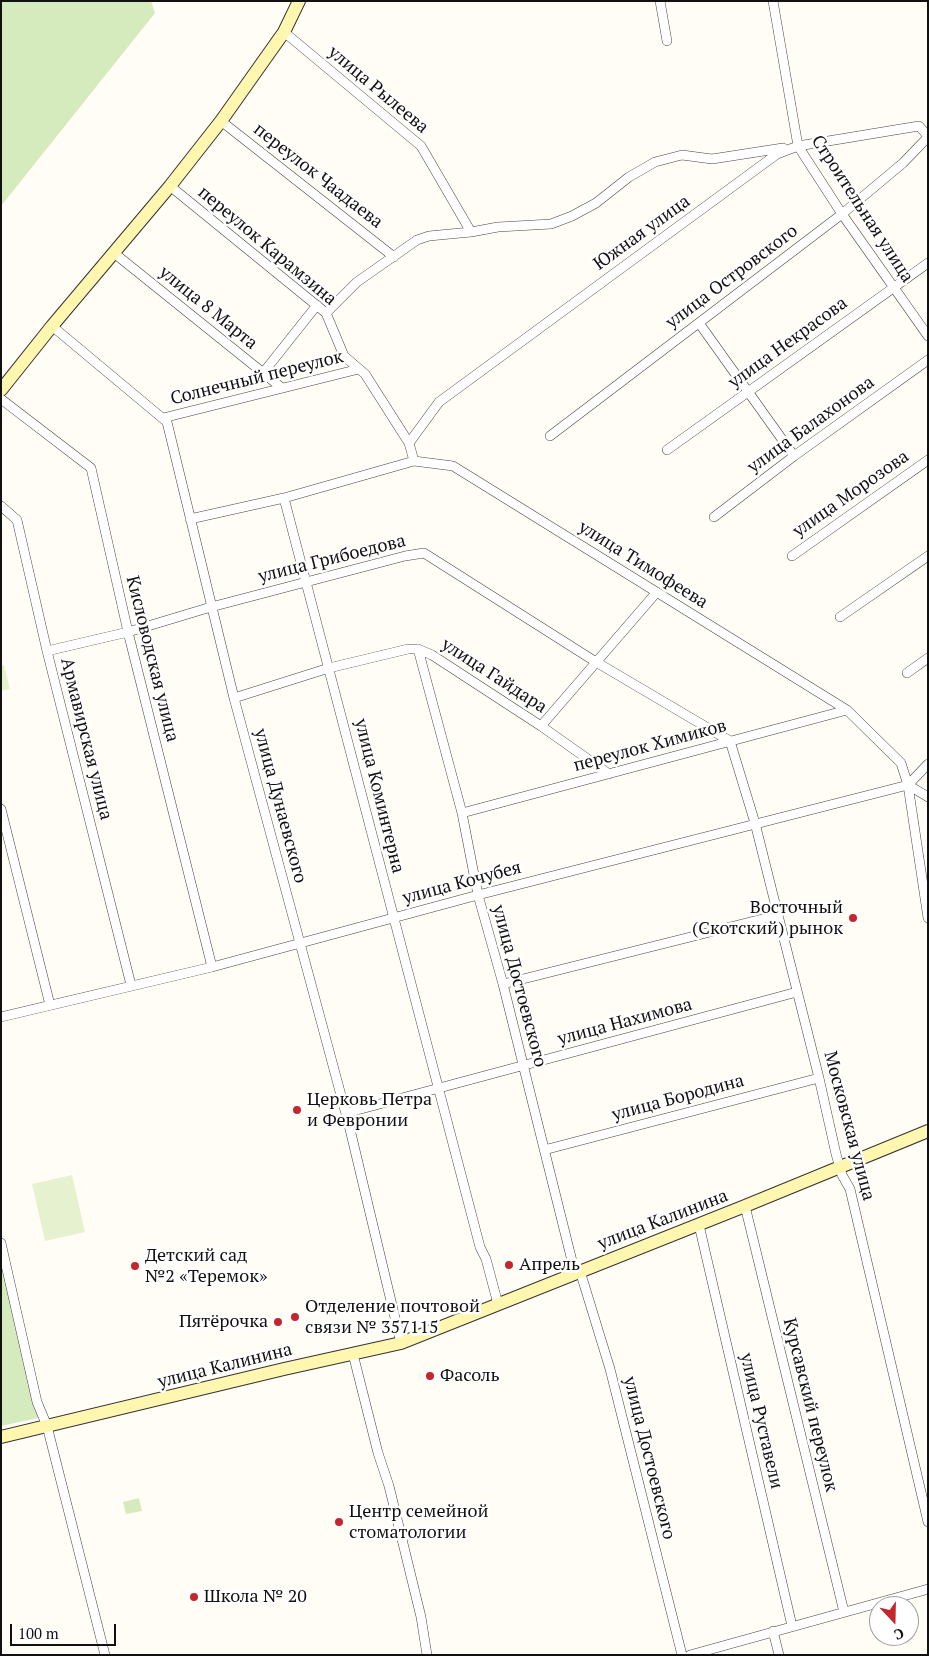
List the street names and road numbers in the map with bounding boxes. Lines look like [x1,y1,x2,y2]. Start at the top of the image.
street label: улица Рылеева [323,42,433,138]
street label: переулок Чаадаева [249,119,387,233]
street label: Строительная улица [806,131,918,287]
street label: переулок Карамзина [193,182,341,310]
street label: Южная улица [590,191,694,275]
street label: улица Островского [662,220,802,334]
street label: улица 8 Марта [154,262,262,354]
street label: улица Некрасова [724,293,852,393]
street label: Солнечный переулок [168,346,346,410]
street label: улица Балахонова [743,372,879,478]
street label: улица Морозова [789,446,913,542]
street label: улица Тимофеева [574,516,712,614]
street label: улица Грибоедова [256,530,408,588]
street label: Кисловодская улица [121,574,183,744]
street label: улица Гайдара [437,634,551,718]
street label: Армавирская улица [55,656,117,822]
street label: переулок Химиков [571,715,729,777]
street label: улица Коминтерна [349,717,409,875]
street label: улица Дунаевского [249,726,311,886]
street label: улица Кочубея [400,857,524,909]
street label: улица Достоевского [487,903,551,1069]
street label: улица Нахимова [555,994,695,1050]
street label: Московская улица [819,1049,879,1203]
street label: улица Бородина [610,1070,746,1126]
street label: улица Калинина [595,1185,731,1255]
street label: Курсавский переулок [778,1316,842,1494]
street label: улица Калинина [156,1339,294,1393]
street label: улица Руставели [735,1351,787,1491]
street label: улица Достоевского [618,1374,680,1542]

